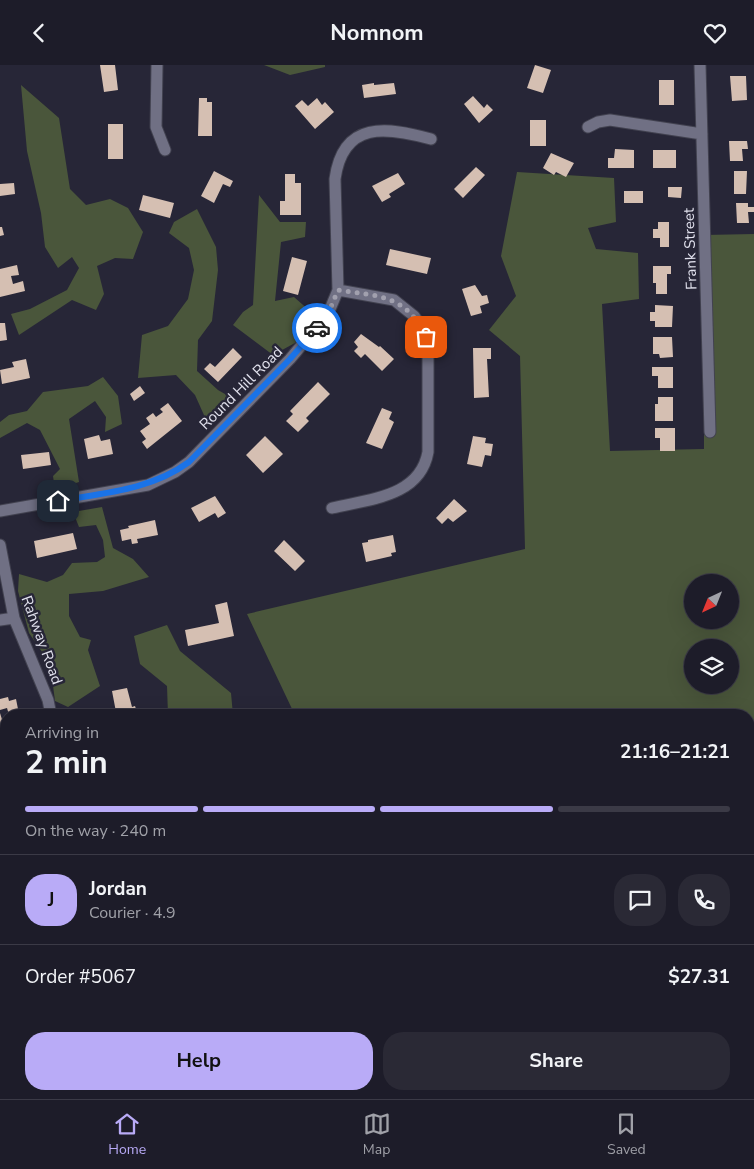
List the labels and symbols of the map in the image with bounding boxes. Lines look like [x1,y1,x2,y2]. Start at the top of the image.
street label: Frank Street [679,207,701,290]
courier [292,303,342,353]
pin [405,316,447,358]
street label: Round Hill Road [195,342,287,434]
pin [37,480,79,522]
north arrow [684,574,739,629]
street label: Rahway Road [17,593,67,687]

